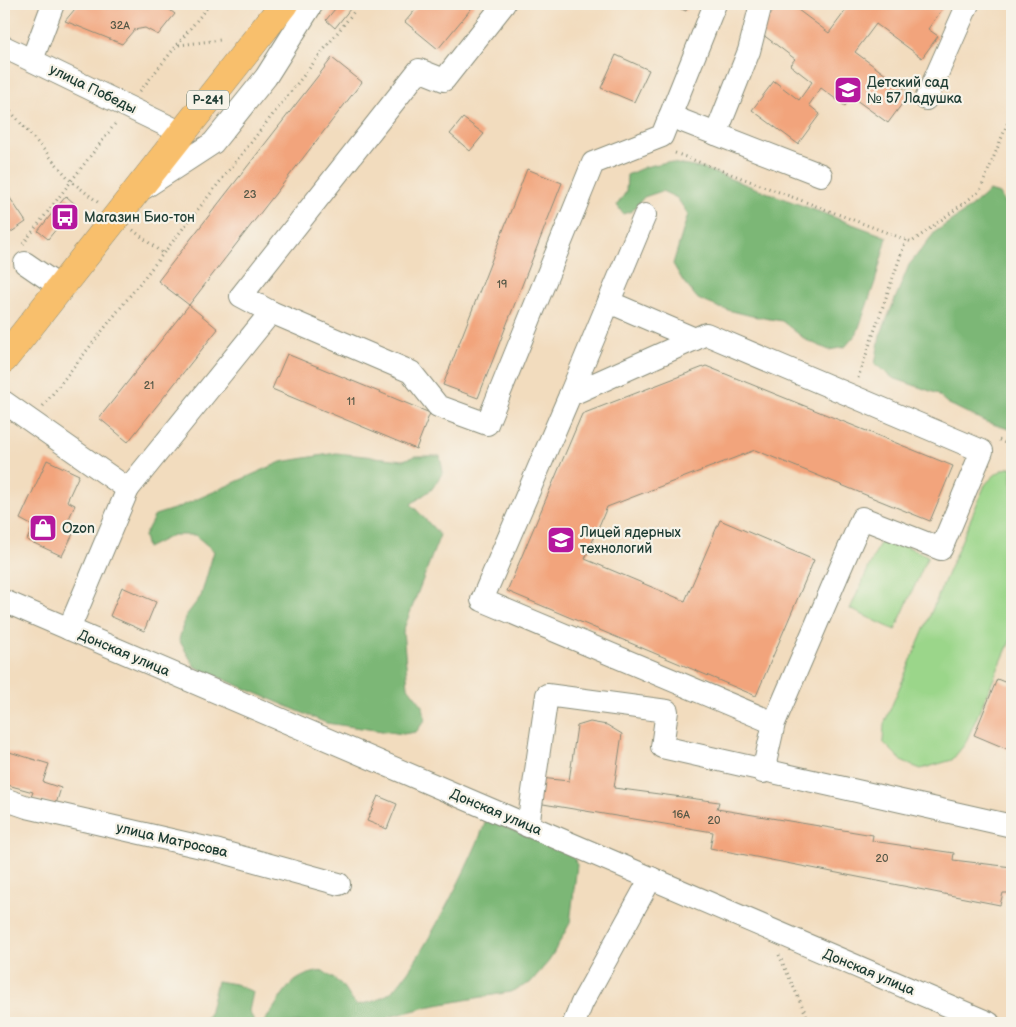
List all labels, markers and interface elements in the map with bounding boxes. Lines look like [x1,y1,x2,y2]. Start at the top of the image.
house number: 32А [110,19,130,32]
street label: улица Победы [47,61,139,117]
place label: Детский сад № 57 Ладушка [867,74,963,107]
school or university icon: Детский сад № 57 Ладушка [833,75,863,105]
road number: Р-241 [187,90,229,110]
house number: 23 [243,188,257,201]
bus stop icon: Магазин Био-тон [50,202,80,232]
place label: Магазин Био-тон [84,209,195,226]
house number: 19 [497,278,507,291]
house number: 21 [144,379,154,392]
house number: 11 [347,395,355,408]
shop icon: Ozon [28,513,58,543]
place label: Ozon [62,520,95,537]
place label: Лицей ядерных технологий [579,524,681,557]
school or university icon: Лицей ядерных технологий [546,525,576,555]
street label: Донская улица [76,626,173,680]
street label: Донская улица [448,785,545,839]
house number: 16А [672,808,690,821]
house number: 20 [708,814,721,827]
street label: улица Матросова [115,819,230,861]
house number: 20 [876,852,889,865]
street label: Донская улица [821,945,918,999]

